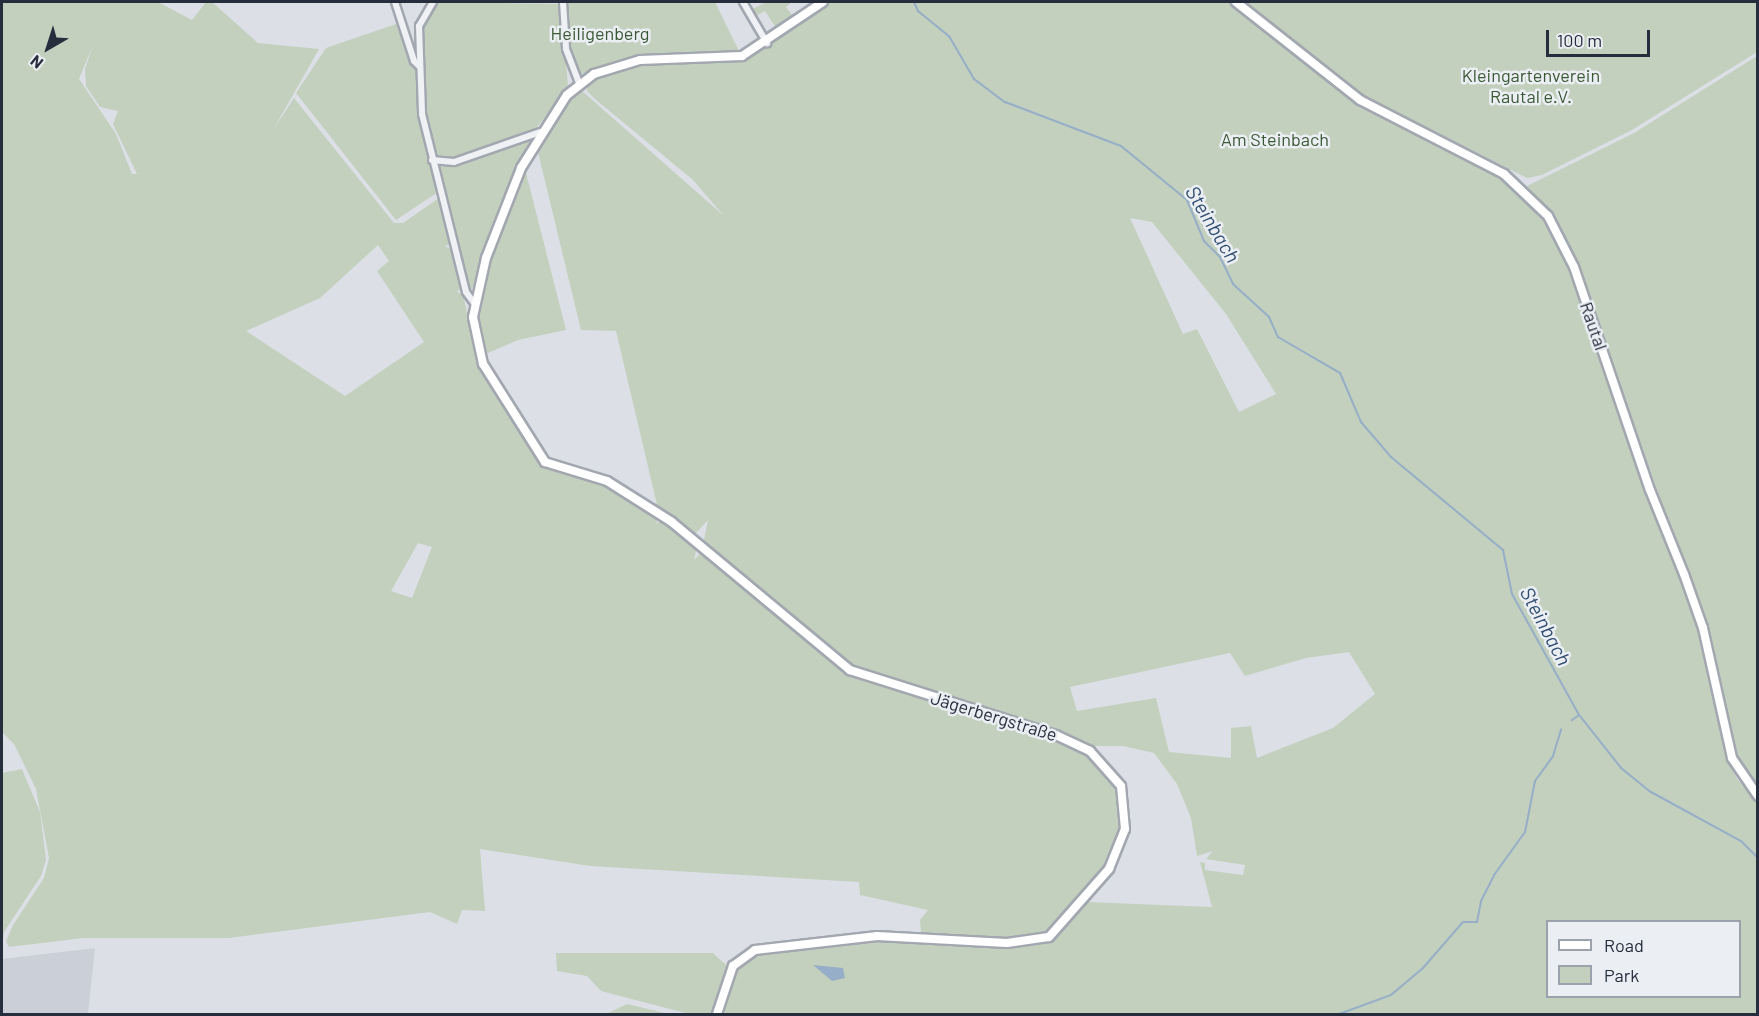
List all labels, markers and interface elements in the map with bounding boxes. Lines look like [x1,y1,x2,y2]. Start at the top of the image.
north arrow [18,18,78,78]
scale bar [1549,18,1652,56]
park label: Heiligenberg [551,22,649,44]
text: 100 m [1557,29,1602,51]
text: N [26,52,46,73]
park label: Kleingartenverein Rautal e.V. [1462,65,1600,107]
park label: Am Steinbach [1221,128,1329,150]
water label: Steinbach [1181,181,1245,267]
street label: Rautal [1576,299,1612,353]
water label: Steinbach [1515,583,1577,669]
street label: Jägerbergstraße [928,687,1060,745]
legend [1546,920,1741,998]
text: Road [1604,934,1644,956]
text: Park [1604,964,1639,986]

